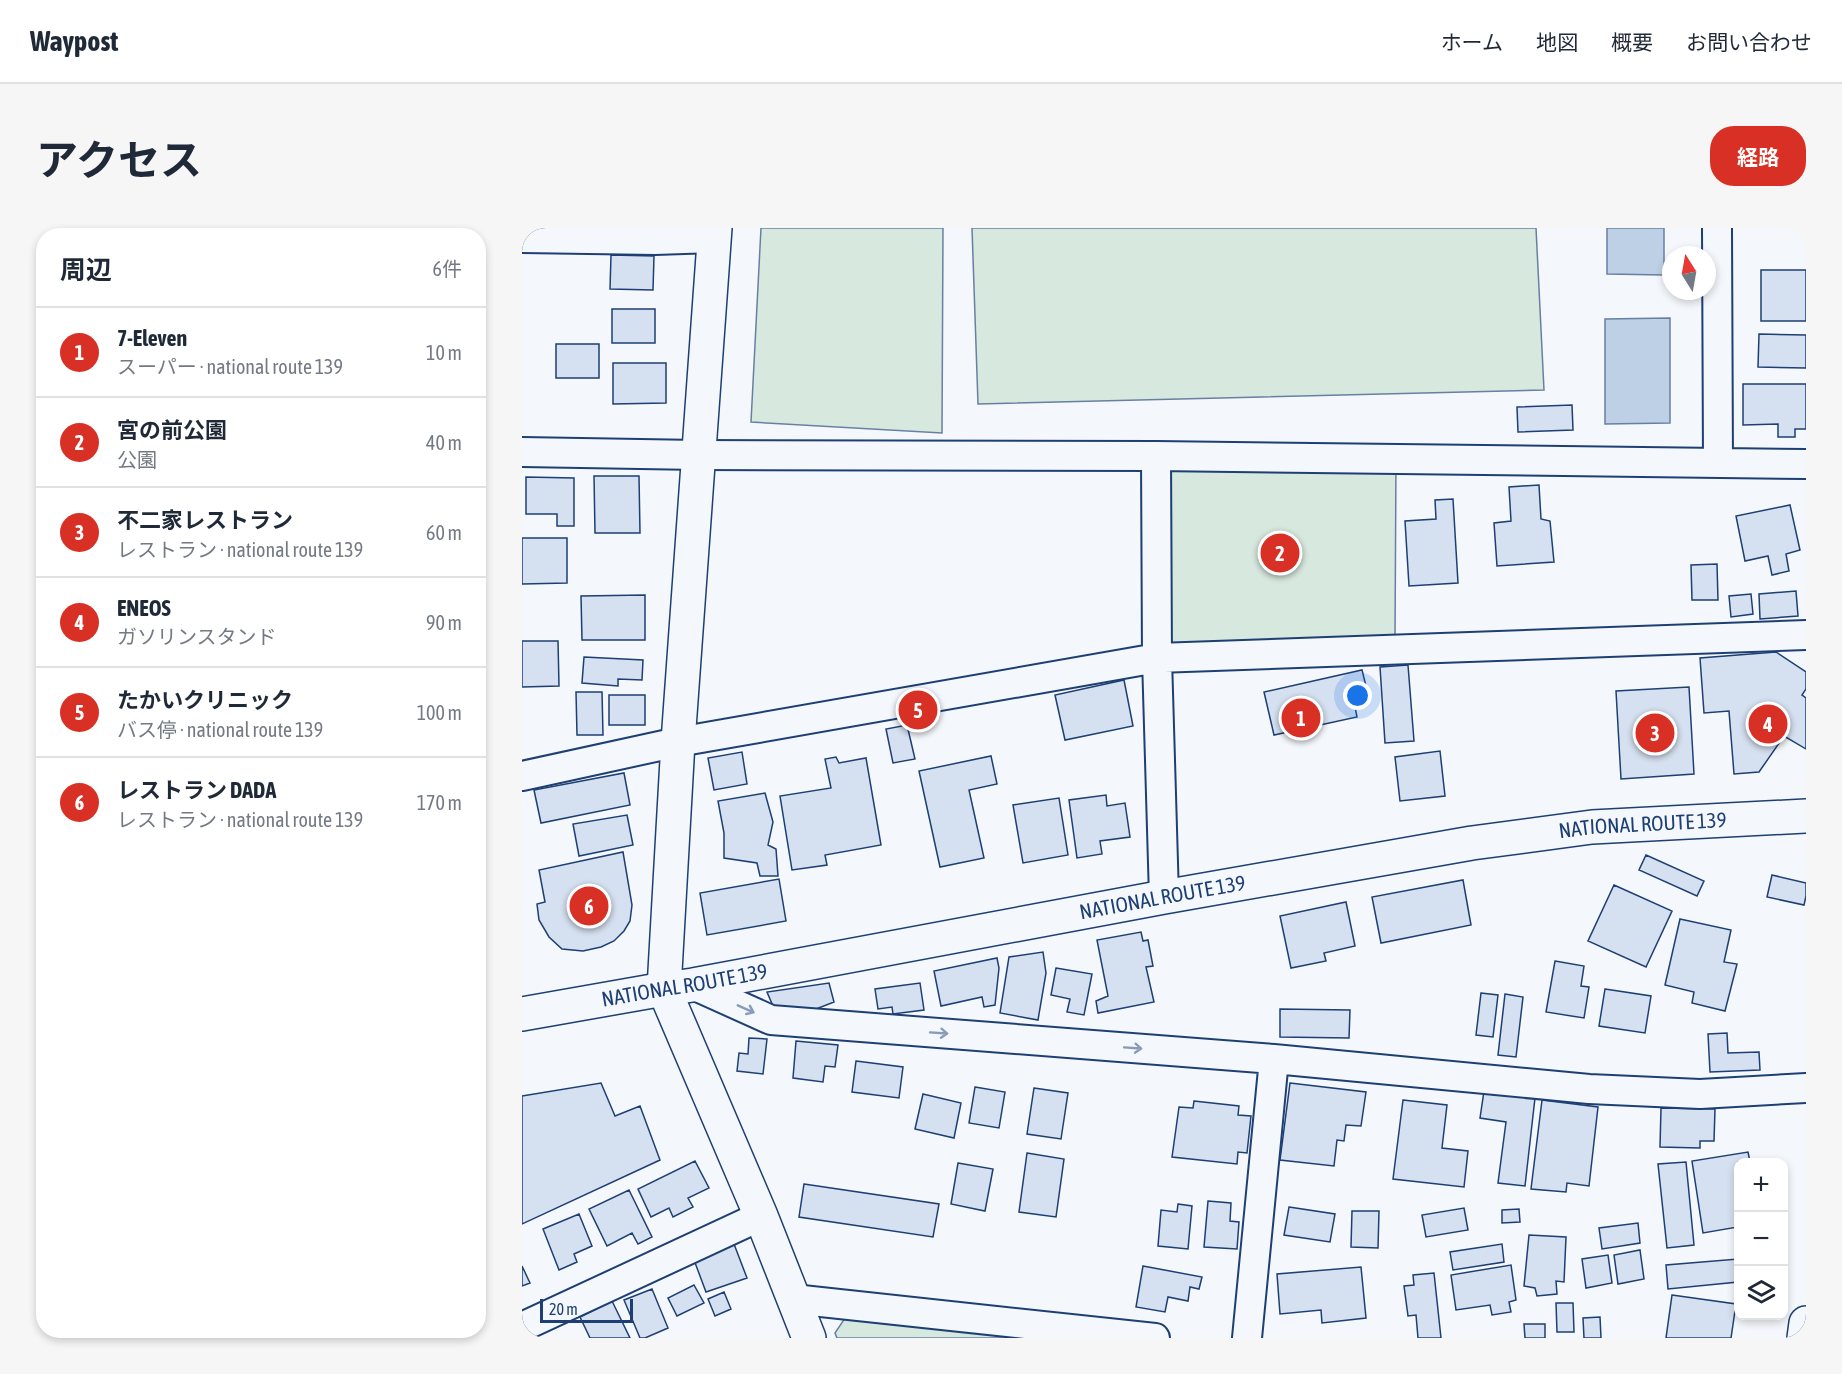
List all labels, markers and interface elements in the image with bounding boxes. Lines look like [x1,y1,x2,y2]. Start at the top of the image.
text: Waypost [30,25,118,57]
text: ホーム [1441,30,1503,54]
text: 地図 [1536,30,1578,54]
text: 概要 [1611,30,1653,54]
text: お問い合わせ [1686,30,1812,54]
button: 経路 [1710,126,1806,186]
text: アクセス [36,136,202,184]
north arrow [1662,246,1716,300]
text: 周辺 [60,255,112,285]
text: 6件 [433,257,462,280]
text: 7-Eleven [117,325,187,351]
text: 1 [75,341,84,364]
text: 10 m [426,341,462,364]
text: スーパー · national route 139 [117,355,343,378]
text: 宮の前公園 [117,417,227,443]
text: 2 [75,431,84,454]
text: 40 m [426,431,462,454]
text: 公園 [117,448,157,471]
text: 不二家レストラン [117,507,293,533]
text: 3 [75,521,84,544]
text: 60 m [426,521,462,544]
pin: 2 [1260,530,1299,576]
text: レストラン · national route 139 [117,538,363,561]
text: ENEOS [117,595,171,621]
text: 4 [75,611,84,634]
text: 90 m [426,611,462,634]
text: ガソリンスタンド [117,625,277,648]
your location [1343,681,1372,710]
text: たかいクリニック [117,687,293,713]
pin: 5 [898,688,938,732]
pin: 1 [1282,696,1320,740]
text: 5 [75,701,84,724]
text: 100 m [417,701,462,724]
pin: 4 [1748,702,1788,746]
pin: 3 [1636,710,1674,756]
text: バス停 · national route 139 [117,718,323,741]
text: レストラン DADA [117,777,276,803]
text: 6 [75,791,84,814]
text: 170 m [417,791,462,814]
street label: NATIONAL ROUTE 139 [1557,807,1727,842]
text: レストラン · national route 139 [117,808,363,831]
street label: NATIONAL ROUTE 139 [1077,870,1247,924]
pin: 6 [570,884,608,928]
street label: NATIONAL ROUTE 139 [599,958,769,1011]
one-way arrow [737,1004,755,1015]
one-way arrow [928,1028,948,1039]
one-way arrow [1123,1043,1142,1054]
map controls [1734,1158,1788,1320]
button: + [1734,1158,1788,1212]
button: − [1734,1212,1788,1266]
button: layers [1734,1266,1788,1320]
scale bar [540,1296,633,1324]
text: 20 m [549,1300,578,1318]

